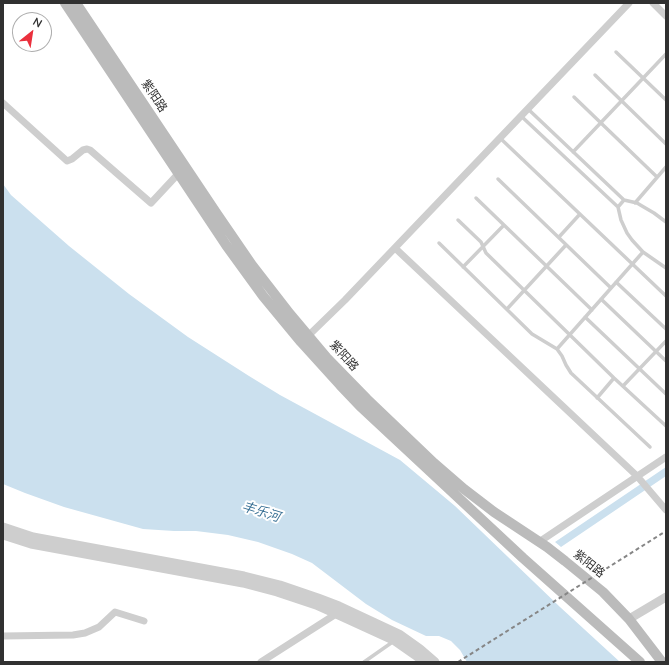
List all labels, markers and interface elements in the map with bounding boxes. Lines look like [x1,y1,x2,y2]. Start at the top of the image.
north arrow [12,12,52,52]
text: N [30,14,45,31]
street label: 紫阳路 [138,77,170,115]
street label: 紫阳路 [327,338,361,374]
water label: 丰乐河 [240,499,282,525]
street label: 紫阳路 [570,547,608,581]

